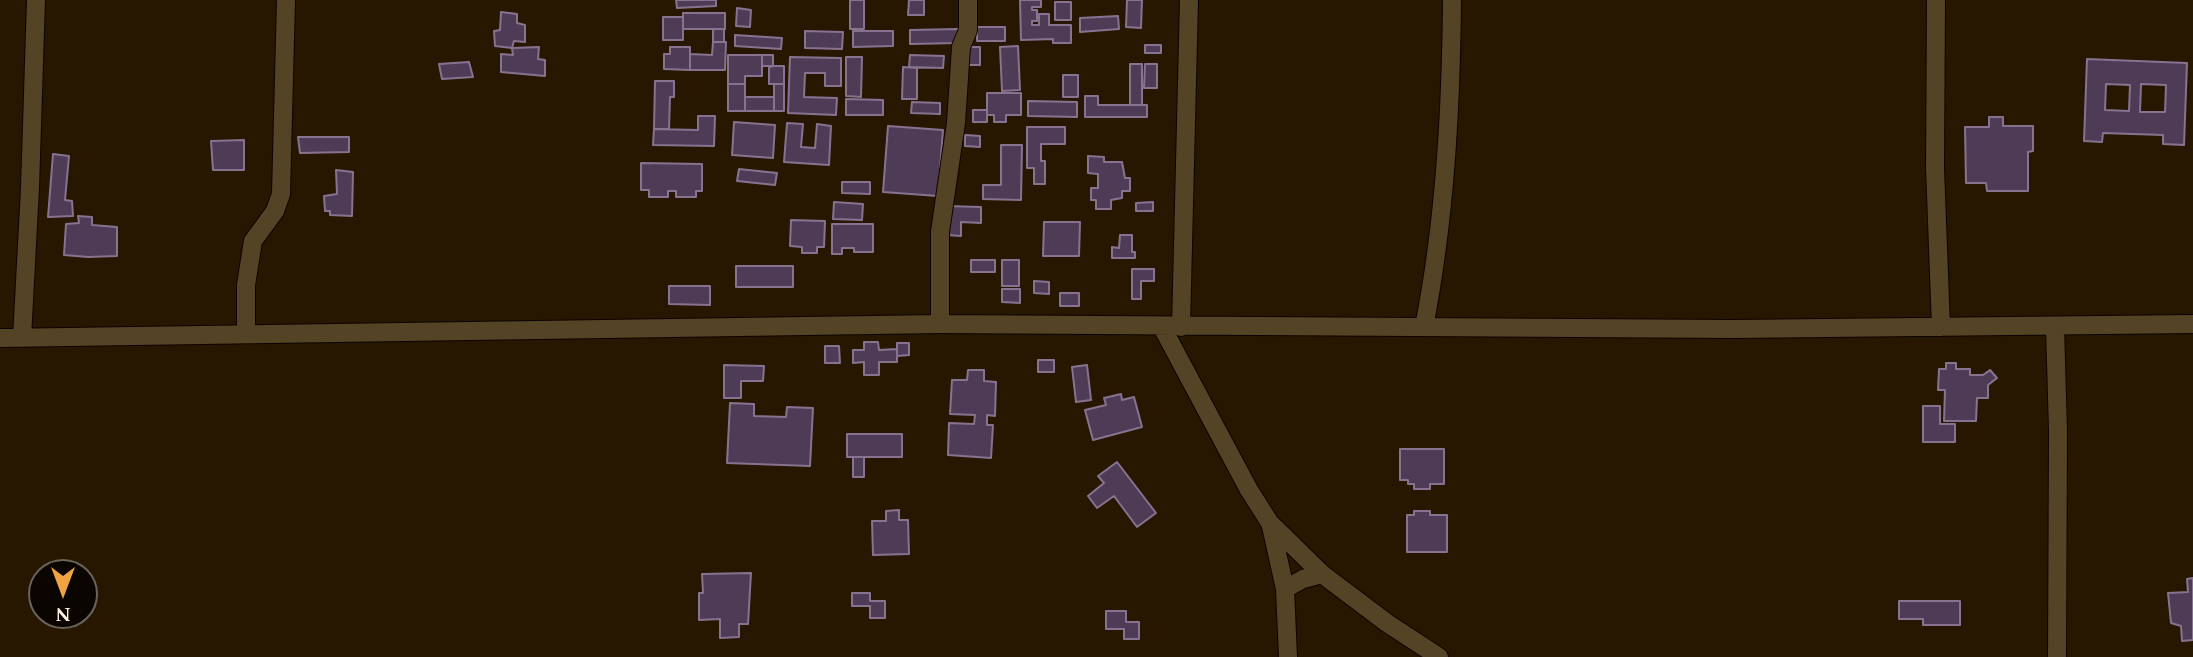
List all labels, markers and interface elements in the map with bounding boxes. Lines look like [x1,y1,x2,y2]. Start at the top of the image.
north arrow [28,559,98,629]
text: N [55,599,71,628]

